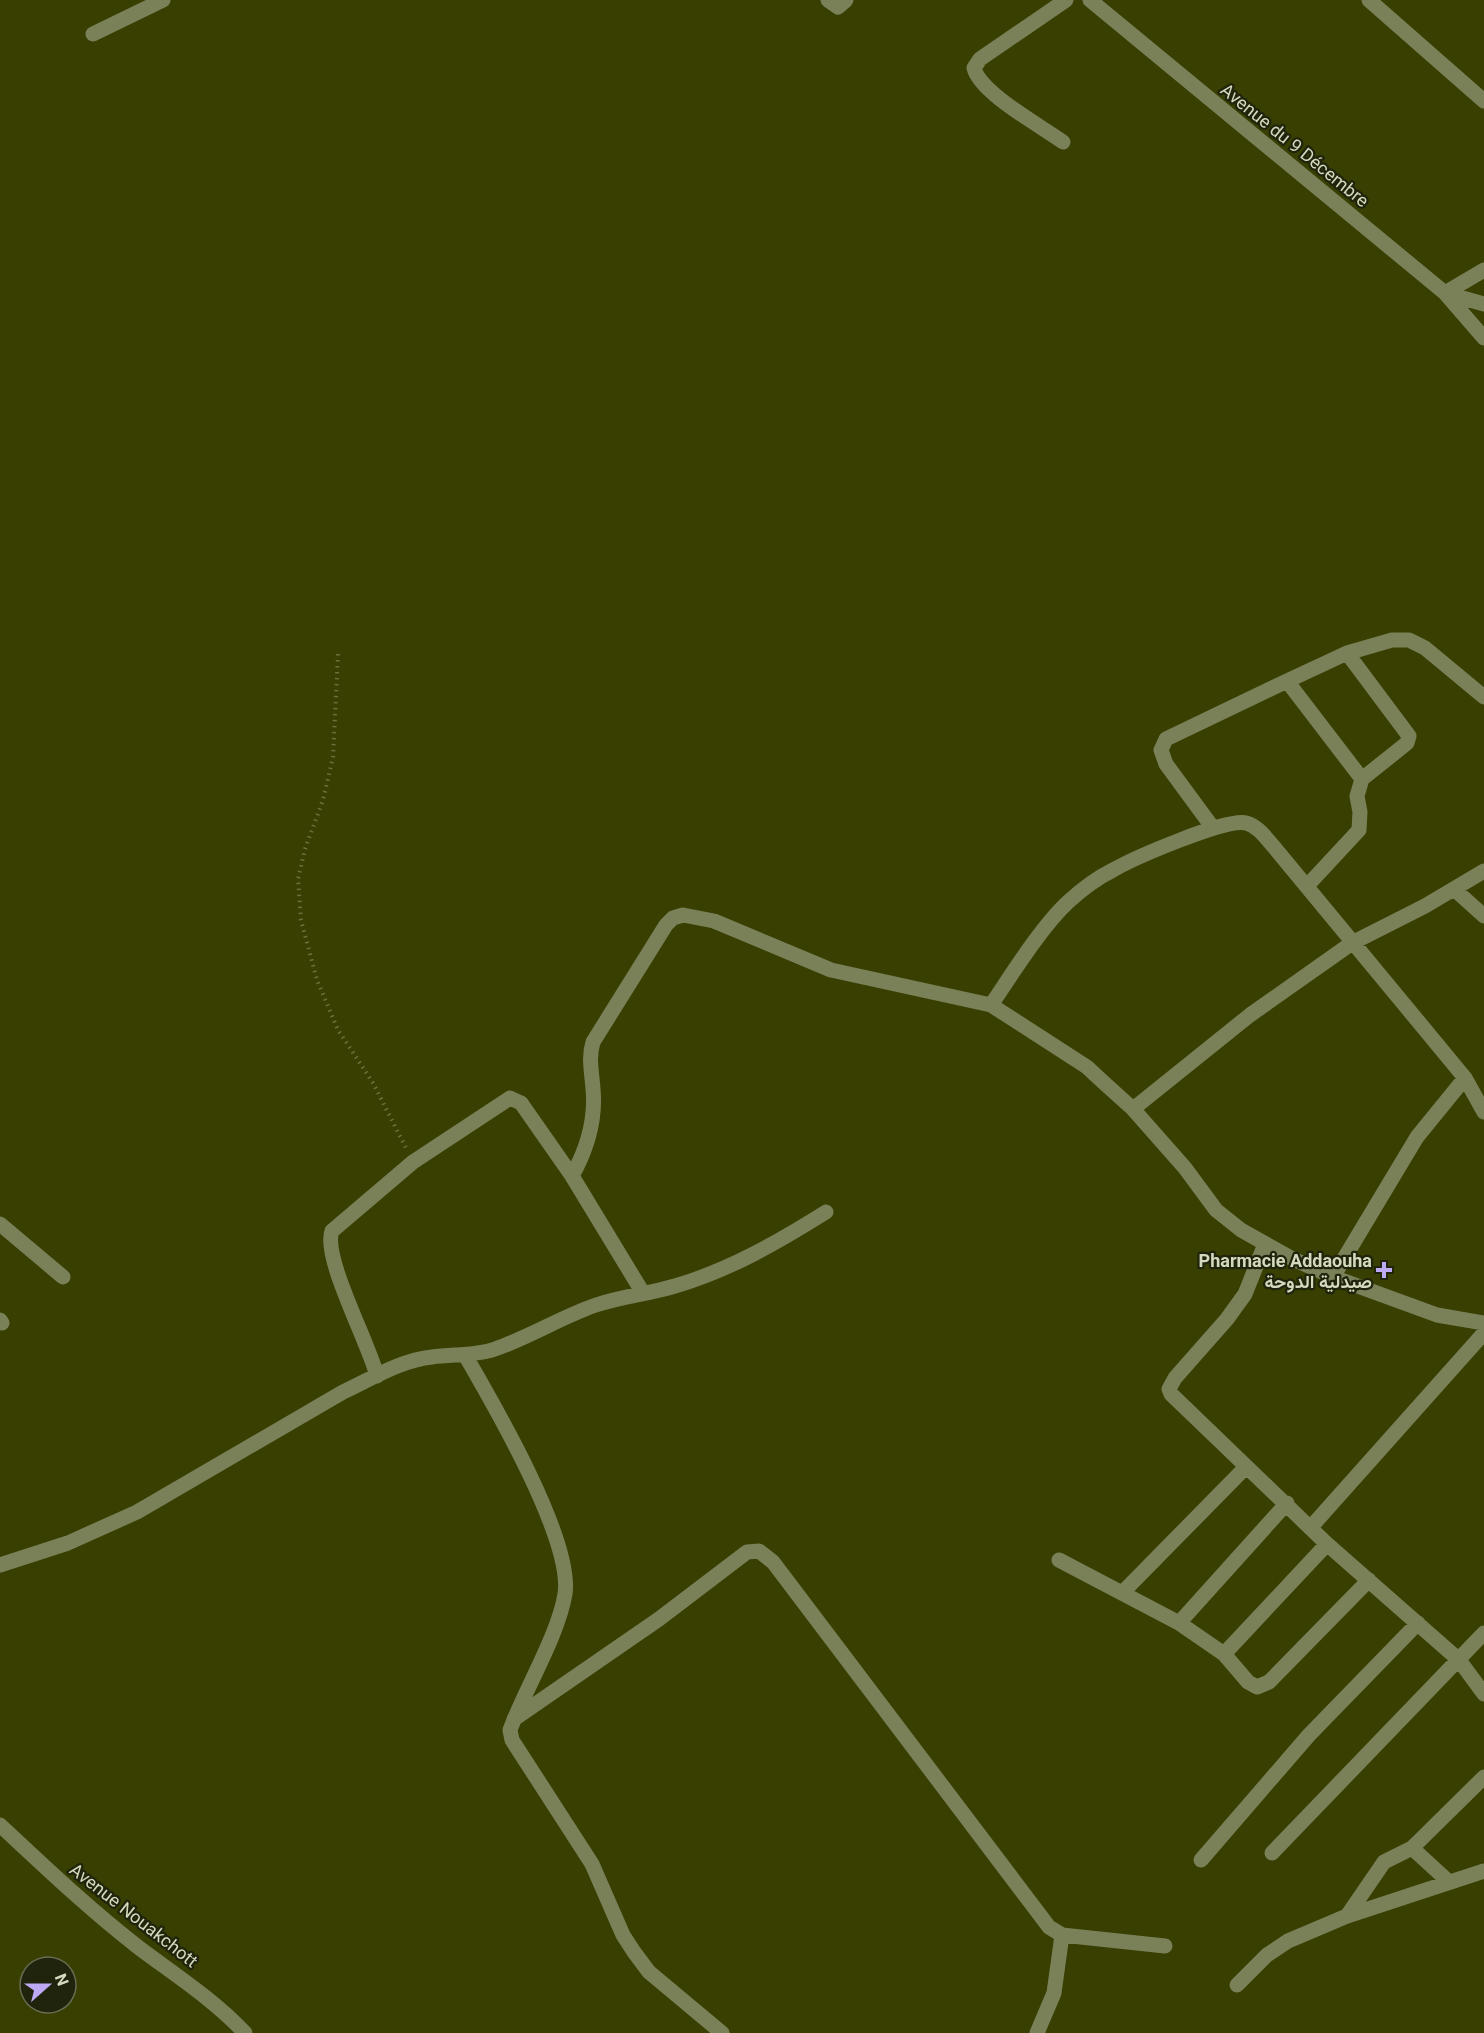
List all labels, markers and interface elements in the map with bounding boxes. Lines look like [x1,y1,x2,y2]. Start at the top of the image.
street label: Avenue du 9 Décembre [1217,79,1373,211]
place label: Pharmacie Addaouha صيدلية الدوحة [1199,1250,1372,1293]
marker: Pharmacie Addaouha صيدلية الدوحة [1377,1263,1391,1277]
street label: Avenue Nouakchott [66,1859,202,1972]
north arrow [18,1955,78,2015]
text: N [51,1971,72,1988]

